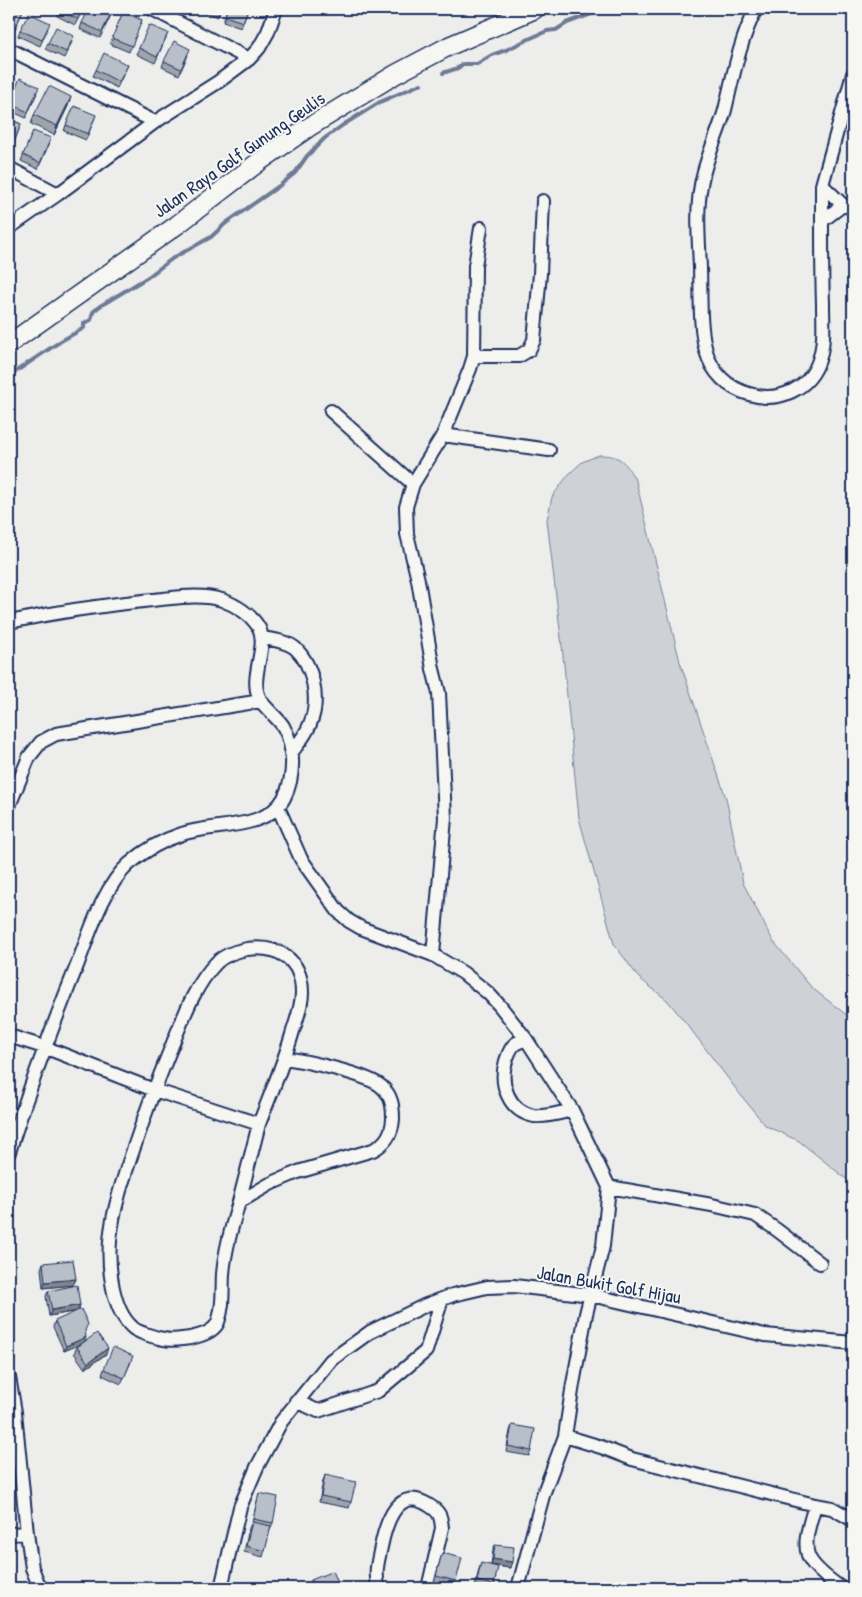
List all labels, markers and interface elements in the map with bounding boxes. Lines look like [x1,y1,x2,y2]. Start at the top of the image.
street label: Jalan Raya Golf Gunung Geulis [148,85,330,223]
street label: Jalan Bukit Golf Hijau [535,1259,683,1310]

